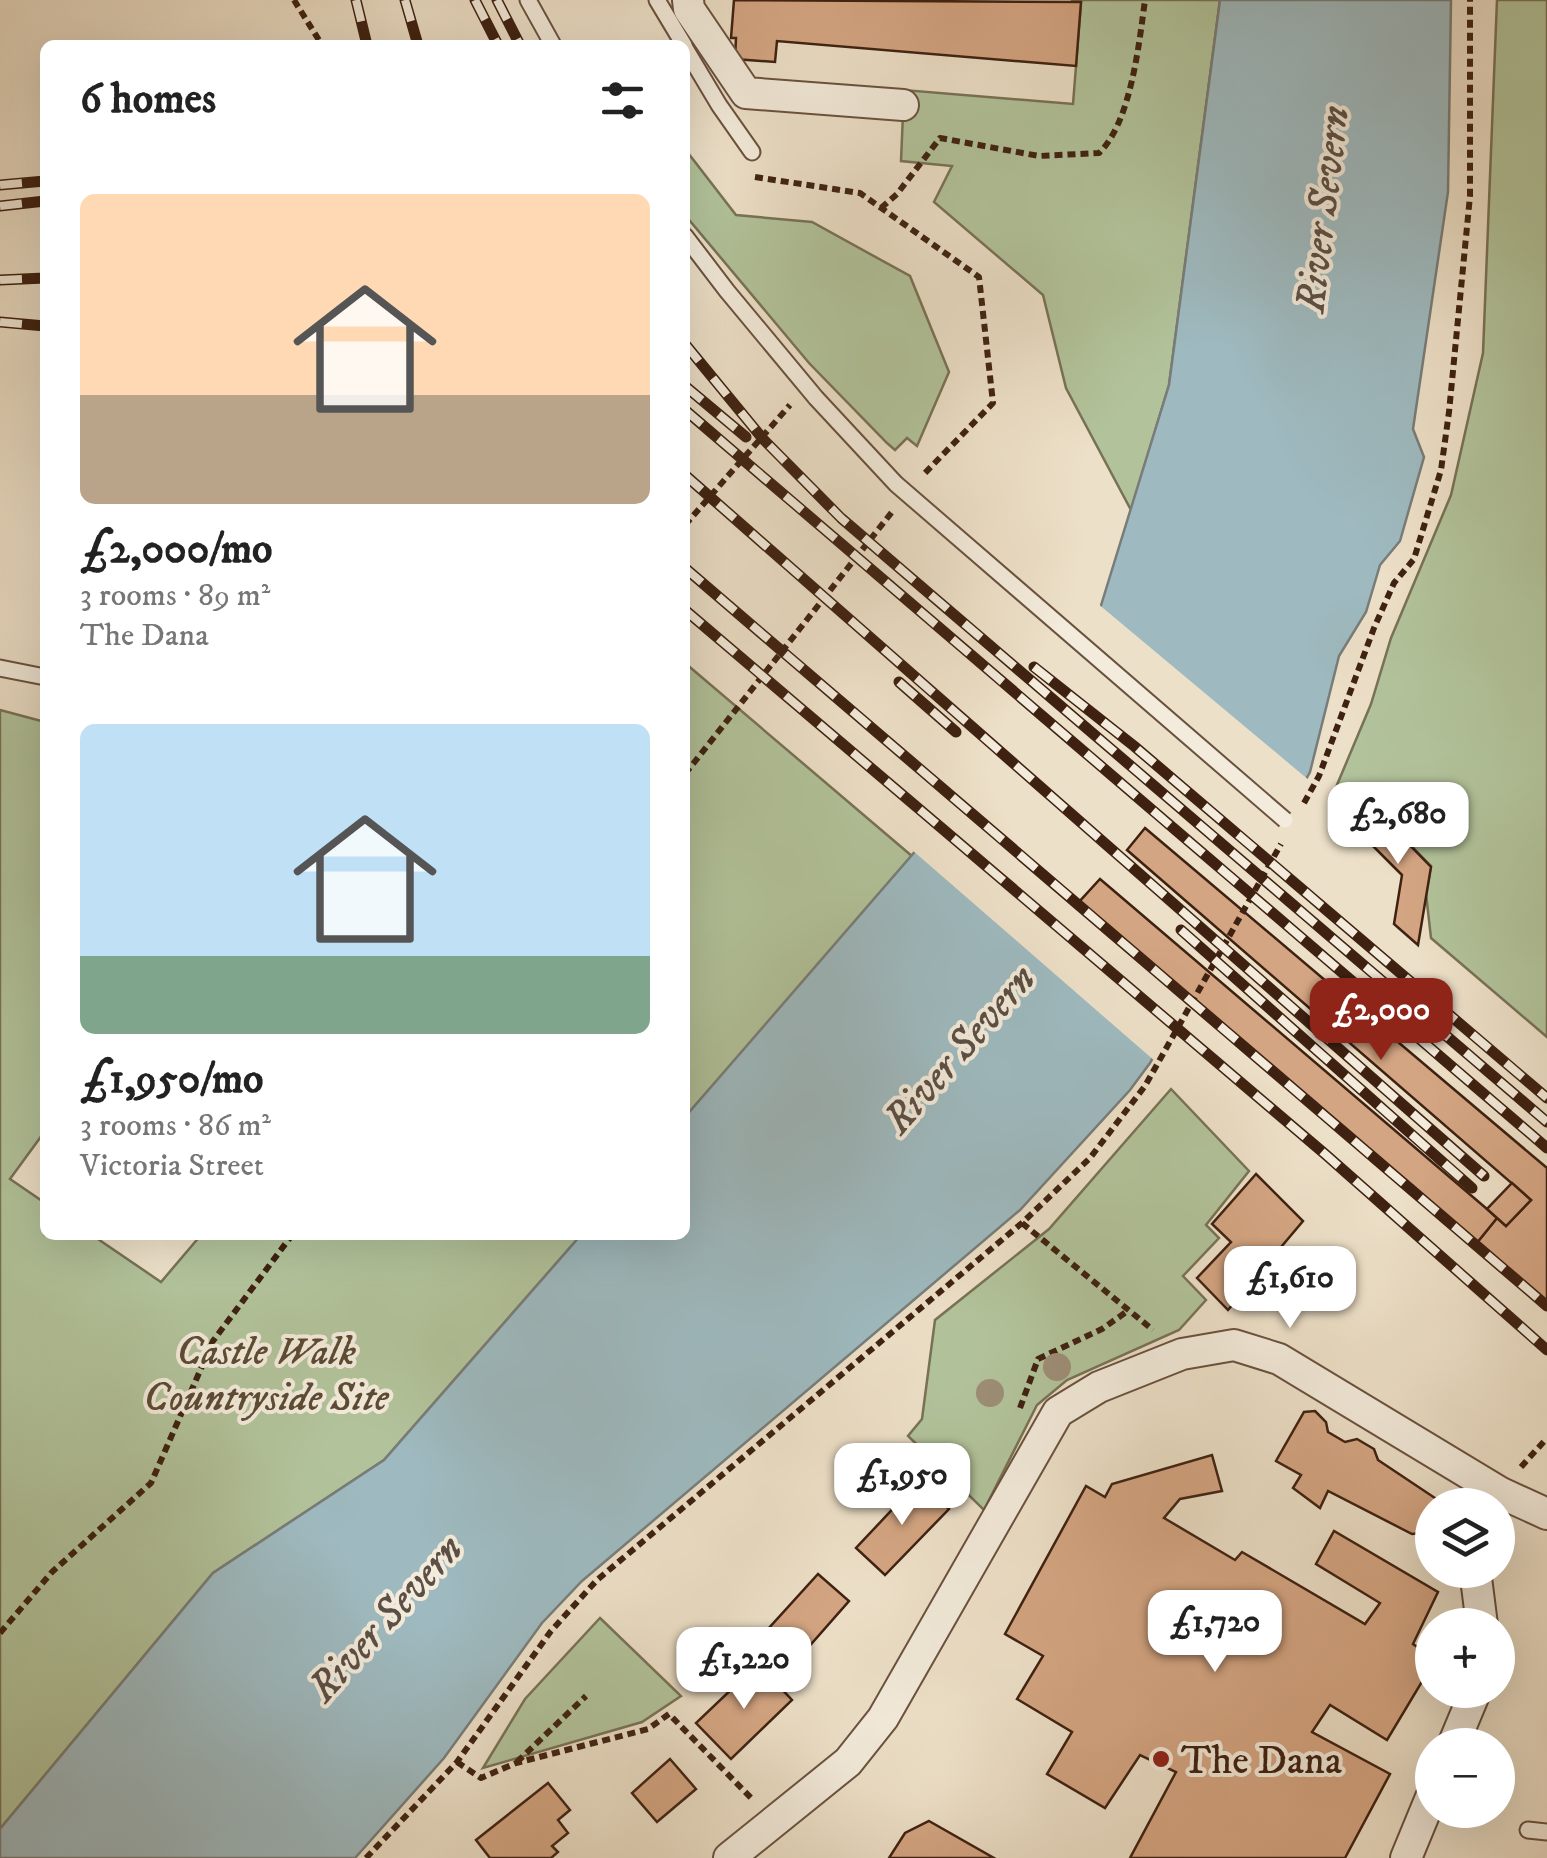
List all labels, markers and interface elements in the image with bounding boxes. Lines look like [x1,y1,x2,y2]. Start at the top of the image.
icon: filters [595,73,650,128]
text: 6 homes [80,74,216,126]
water label: River Severn [1285,103,1362,317]
icon: home [275,259,455,439]
text: £2,000/mo [80,524,273,576]
text: 3 rooms · 89 m² [80,576,270,616]
text: The Dana [80,616,209,656]
pin: £2,680 [1317,782,1479,867]
icon: home [275,789,455,969]
text: £2,680 [1350,794,1446,834]
water label: River Severn [872,955,1048,1146]
pin: £2,000 [1300,978,1462,1063]
text: £2,000 [1332,990,1430,1030]
text: £1,950/mo [80,1054,264,1106]
text: 3 rooms · 86 m² [80,1106,271,1146]
text: Victoria Street [80,1146,264,1186]
pin: £1,610 [1209,1246,1371,1331]
text: £1,610 [1246,1258,1334,1298]
park label: Castle Walk Countryside Site [143,1328,390,1424]
pin: £1,950 [821,1443,983,1528]
text: £1,950 [856,1455,948,1495]
map controls [1415,1488,1515,1828]
button: layers [1415,1488,1515,1588]
water label: River Severn [297,1524,475,1714]
pin: £1,720 [1134,1590,1296,1675]
text: £1,720 [1170,1602,1260,1642]
button: + [1415,1608,1515,1708]
pin: £1,220 [663,1627,825,1712]
text: £1,220 [698,1639,790,1679]
button: − [1415,1728,1515,1828]
place label: The Dana [1181,1737,1342,1787]
marker: The Dana [1150,1748,1172,1770]

